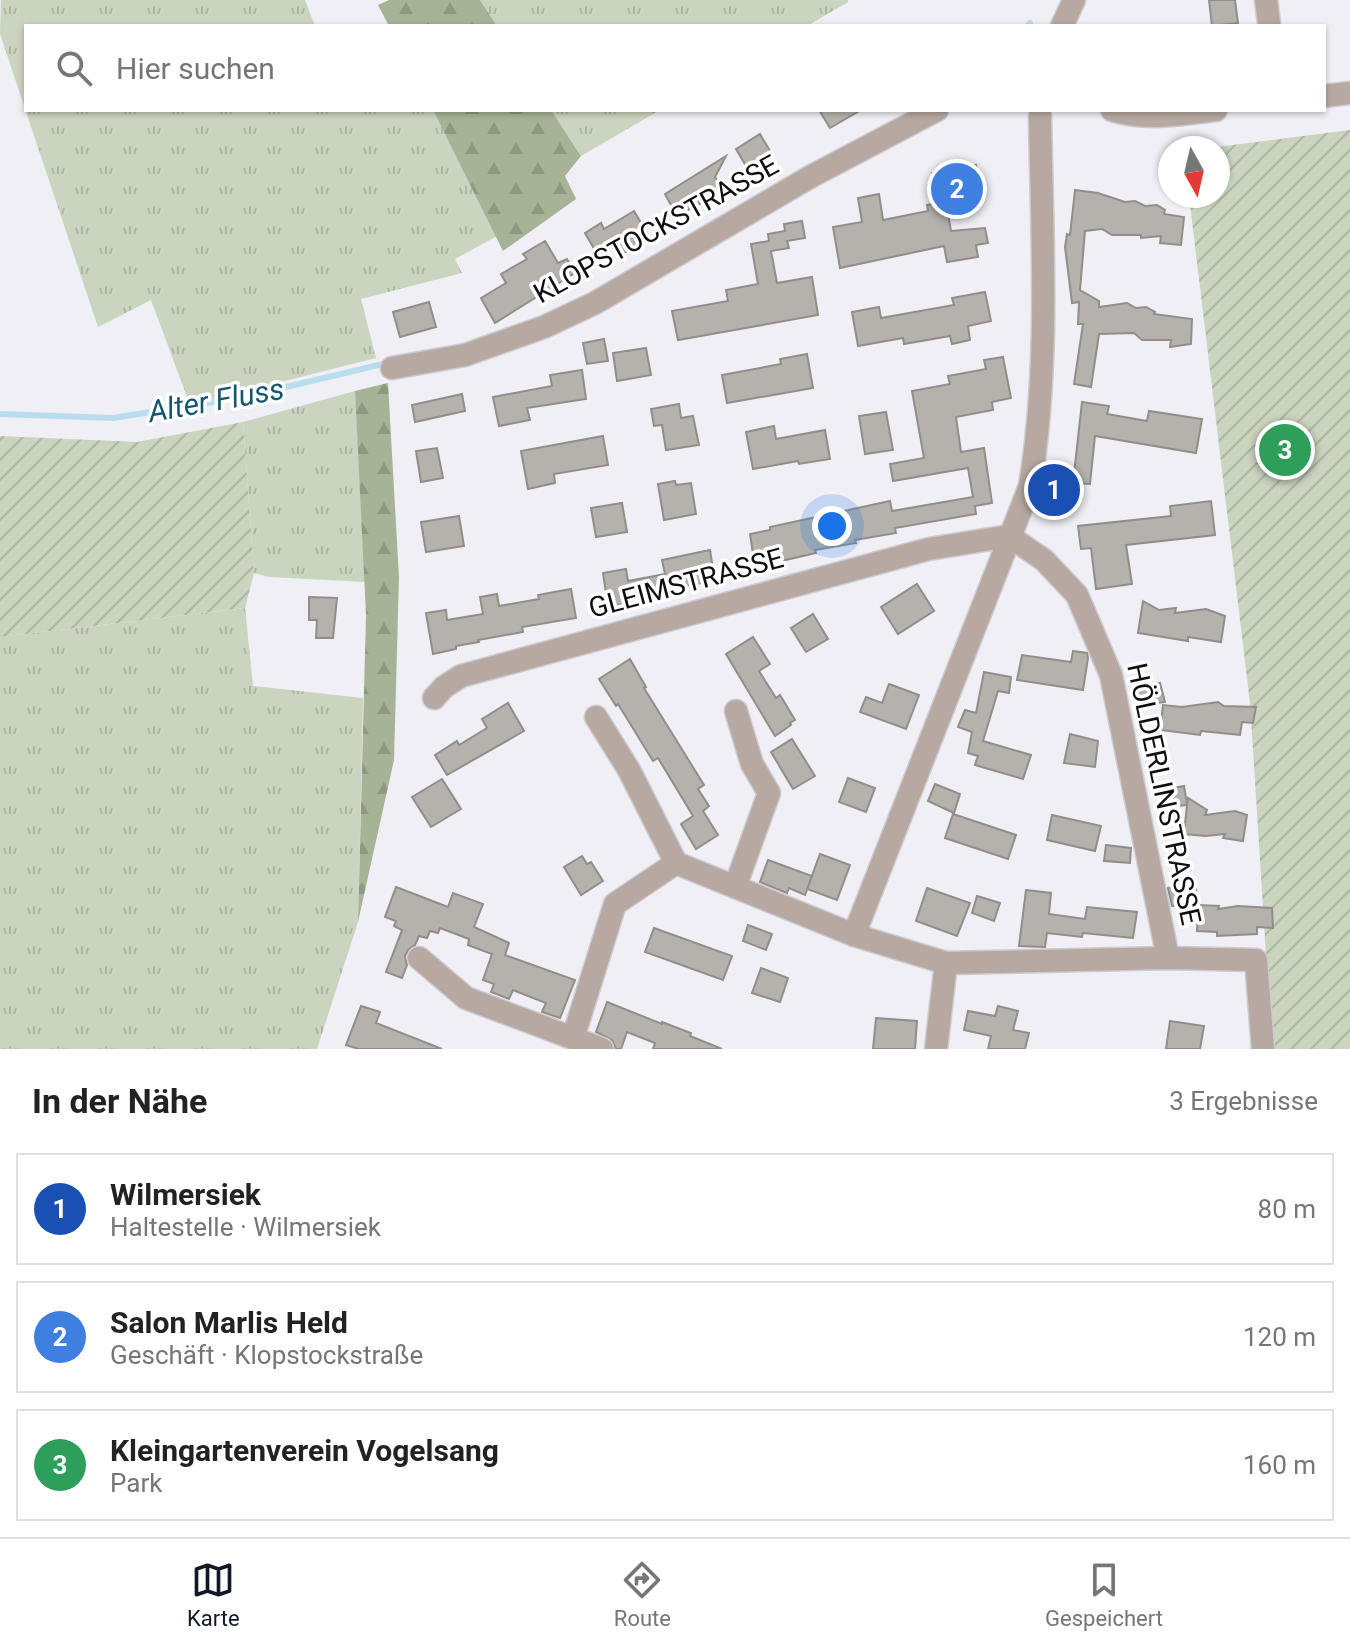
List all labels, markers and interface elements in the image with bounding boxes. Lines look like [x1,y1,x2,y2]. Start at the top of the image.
search box [24,24,1326,112]
icon: search [52,46,96,90]
text: Hier suchen [116,51,275,86]
north arrow [1158,136,1230,208]
street label: KLOPSTOCKSTRASSE [528,148,784,310]
pin: 2 [931,159,983,219]
water label: Alter Fluss [143,371,287,430]
pin: 3 [1259,420,1311,480]
pin: 1 [1028,460,1080,520]
your location [812,506,852,546]
street label: GLEIMSTRASSE [585,541,787,625]
street label: HÖLDERLINSTRASSE [1120,660,1208,928]
text: In der Nähe [32,1081,207,1121]
text: 3 Ergebnisse [1169,1086,1318,1116]
text: Wilmersiek [110,1177,261,1212]
text: 1 [53,1194,67,1224]
text: 80 m [1258,1194,1316,1224]
text: Haltestelle · Wilmersiek [110,1212,381,1242]
text: Salon Marlis Held [110,1305,348,1340]
text: 2 [53,1322,67,1352]
text: 120 m [1243,1322,1316,1352]
text: Geschäft · Klopstockstraße [110,1340,423,1370]
text: Kleingartenverein Vogelsang [110,1433,499,1468]
text: 3 [53,1450,67,1480]
text: 160 m [1243,1450,1316,1480]
text: Park [110,1468,162,1498]
tab: Karte [187,1558,240,1631]
tab: Route [614,1558,671,1631]
tab: Gespeichert [1045,1558,1163,1631]

